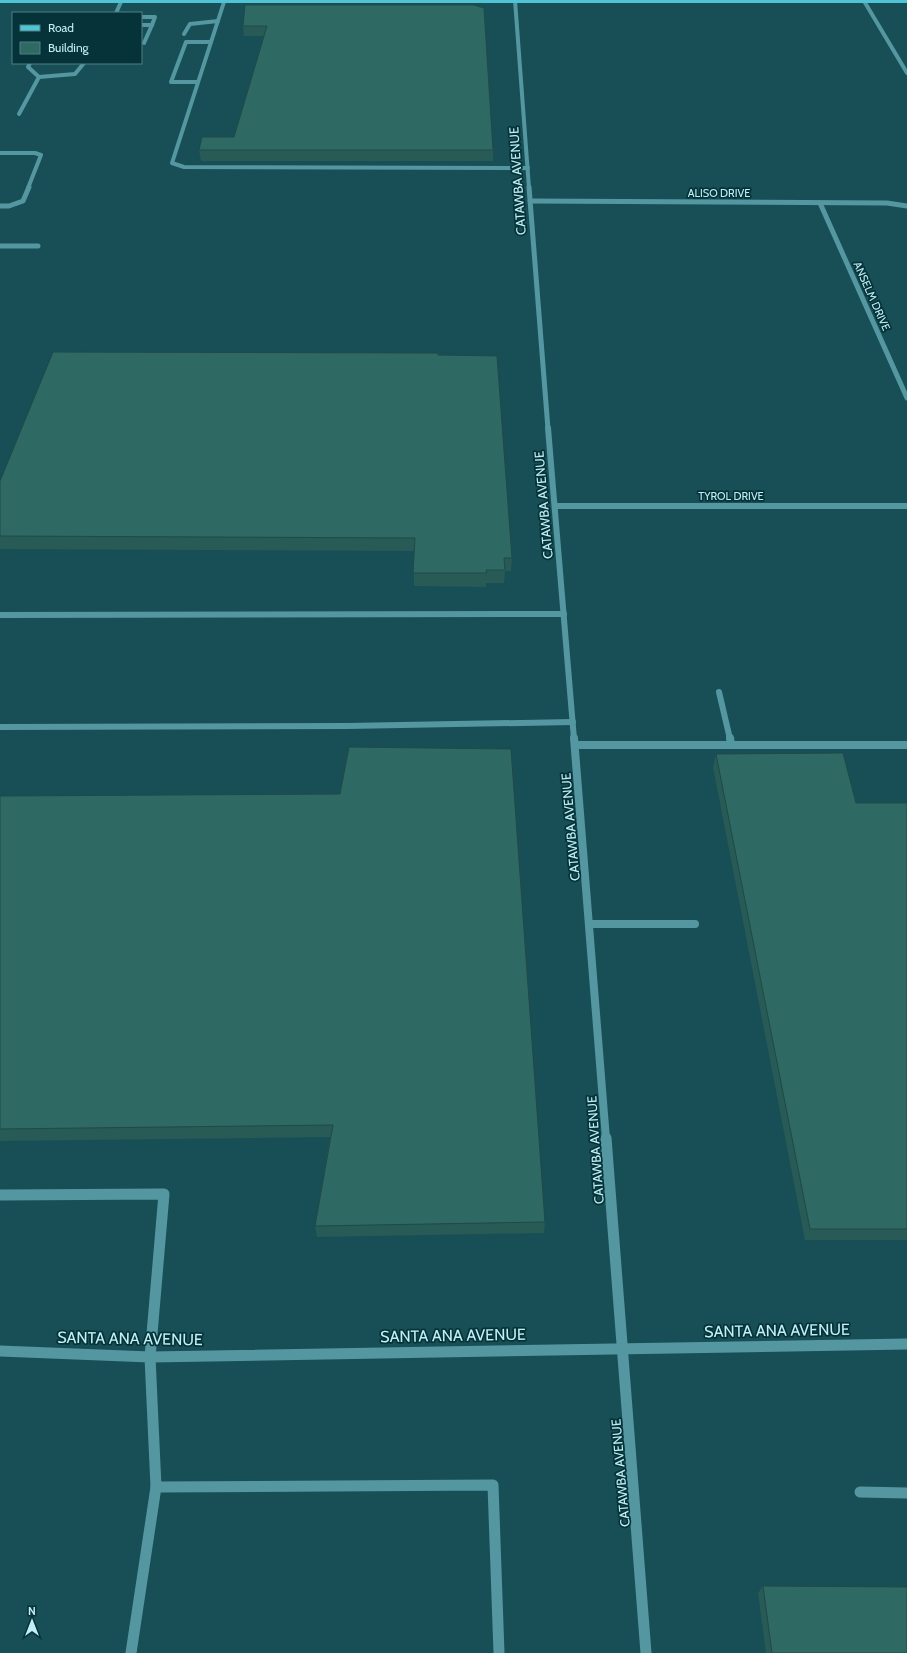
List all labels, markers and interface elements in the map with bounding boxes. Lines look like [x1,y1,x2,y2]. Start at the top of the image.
legend [12,12,142,64]
text: Road [48,20,74,35]
text: Building [48,40,90,55]
street label: CATAWBA AVENUE [505,126,529,236]
street label: ALISO DRIVE [688,186,750,200]
street label: ANSELM DRIVE [851,259,893,333]
street label: CATAWBA AVENUE [530,450,556,560]
street label: TYROL DRIVE [698,489,764,503]
street label: CATAWBA AVENUE [557,772,583,882]
street label: CATAWBA AVENUE [583,1095,607,1205]
street label: SANTA ANA AVENUE [704,1320,850,1341]
street label: SANTA ANA AVENUE [380,1325,526,1346]
street label: SANTA ANA AVENUE [57,1328,203,1349]
street label: CATAWBA AVENUE [607,1418,633,1528]
north arrow [12,1601,52,1641]
text: N [28,1604,36,1618]

